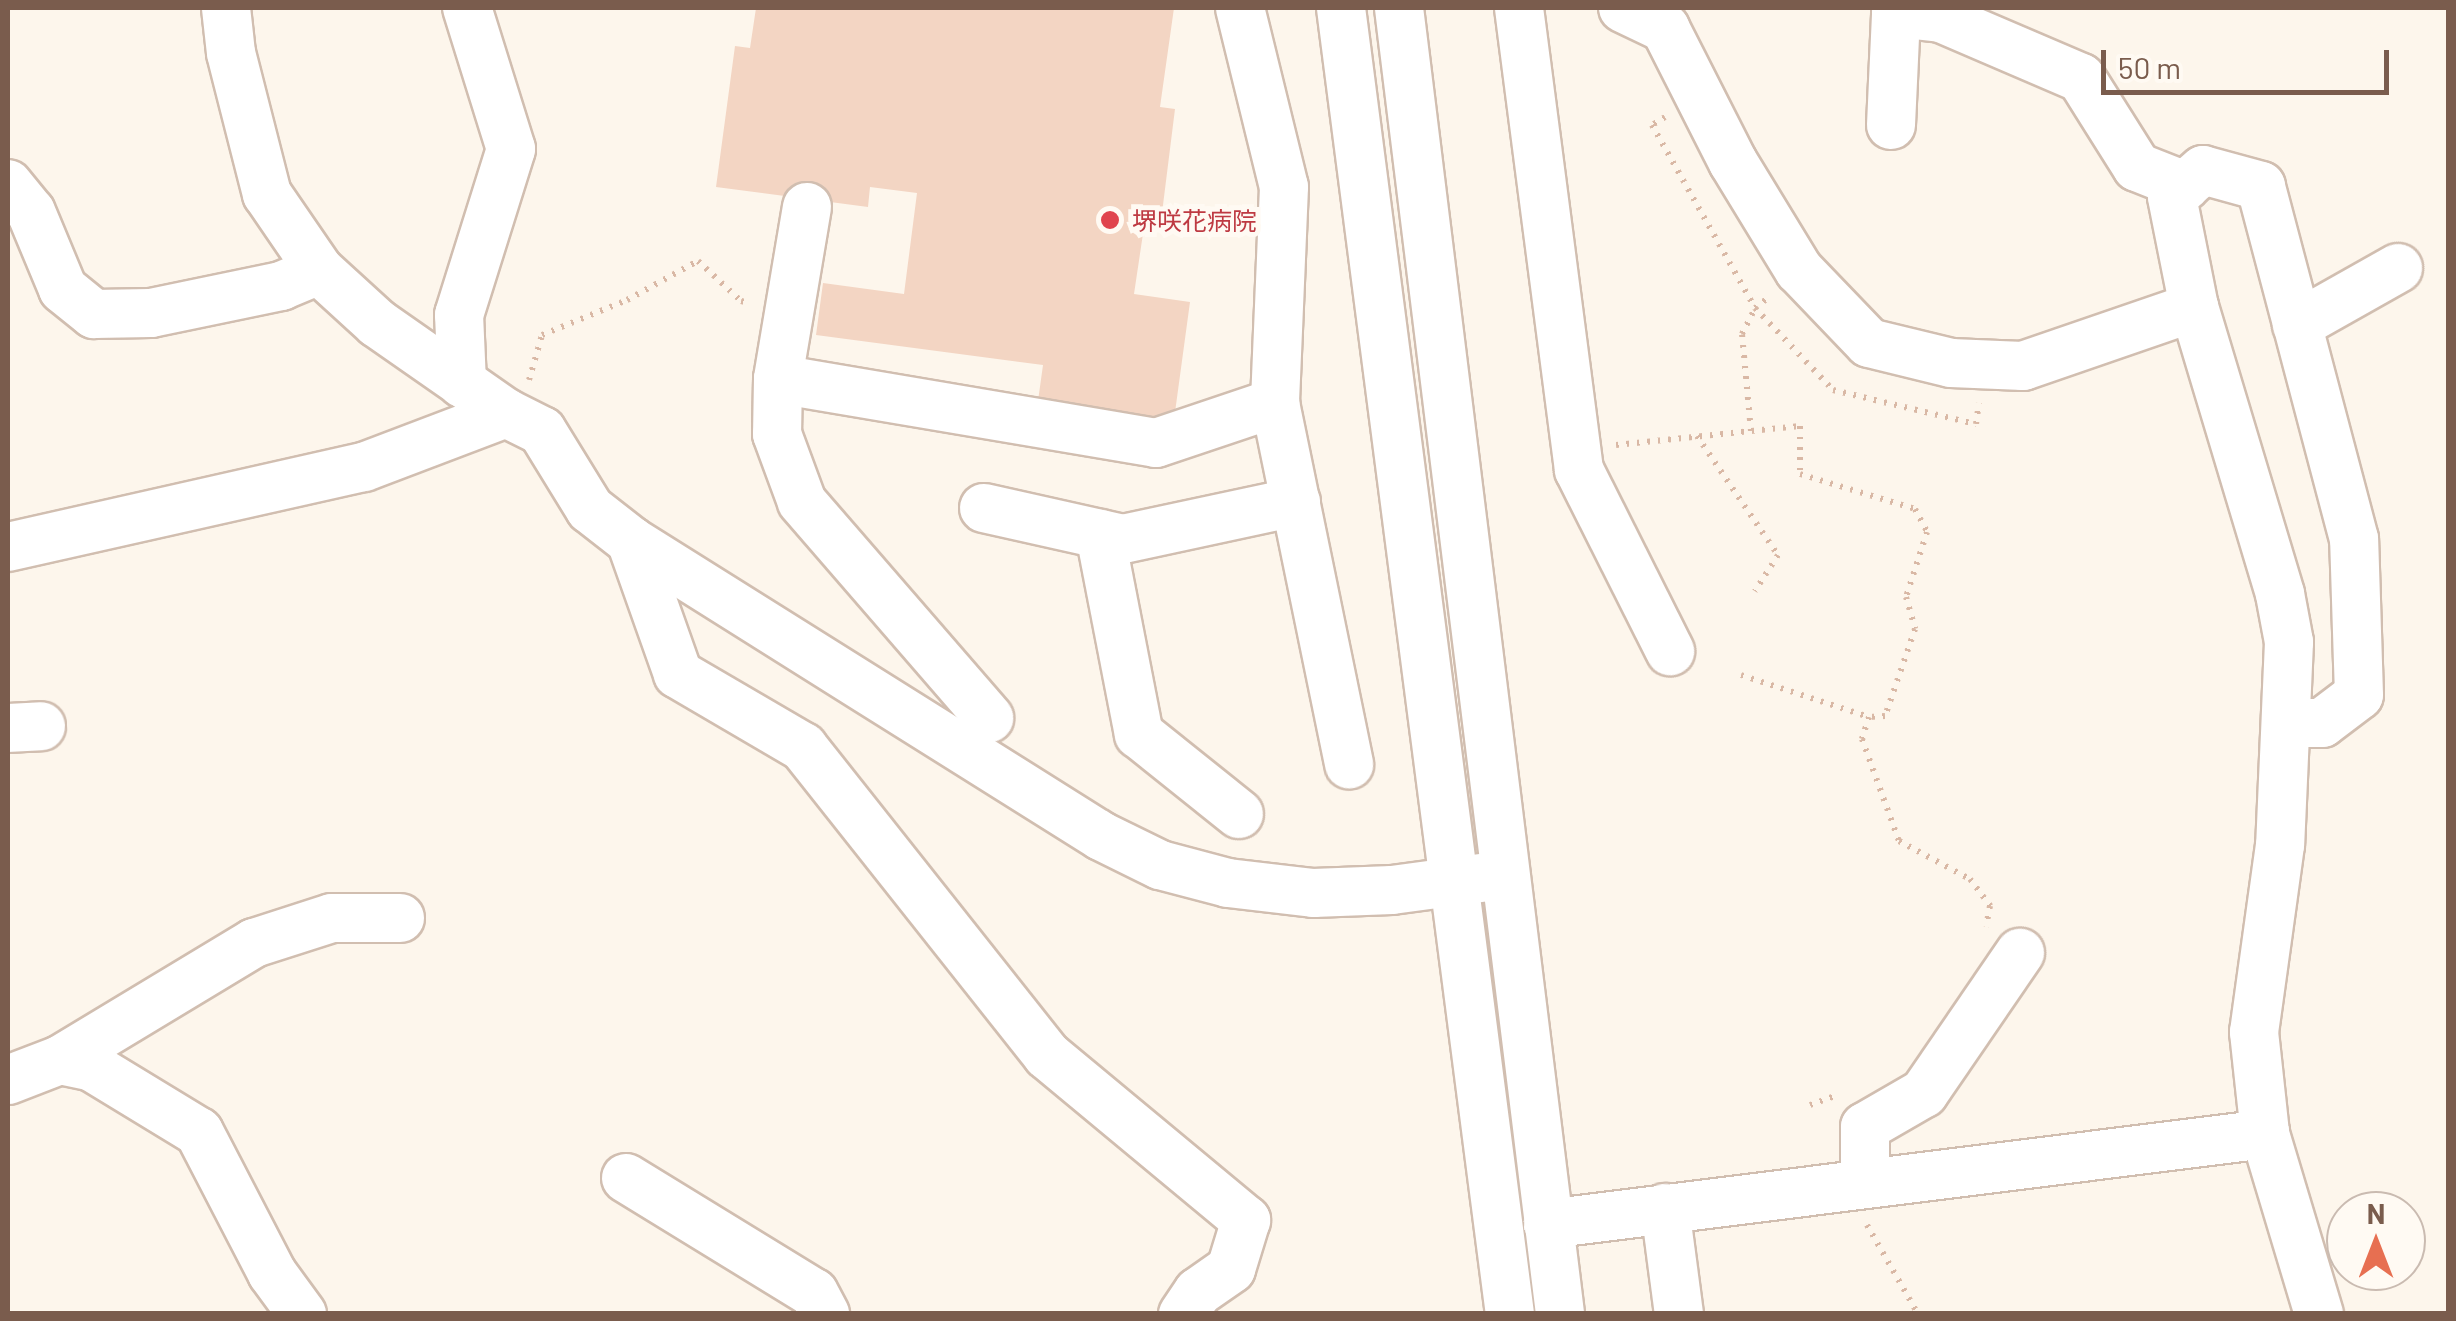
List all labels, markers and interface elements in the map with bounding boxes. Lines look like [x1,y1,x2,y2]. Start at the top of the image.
scale bar [2106,30,2394,92]
text: 50 m [2118,49,2181,85]
place label: 堺咲花病院 [1132,205,1257,235]
marker: 堺咲花病院 [1097,207,1123,233]
north arrow [2326,1191,2426,1291]
text: N [2367,1196,2385,1230]

